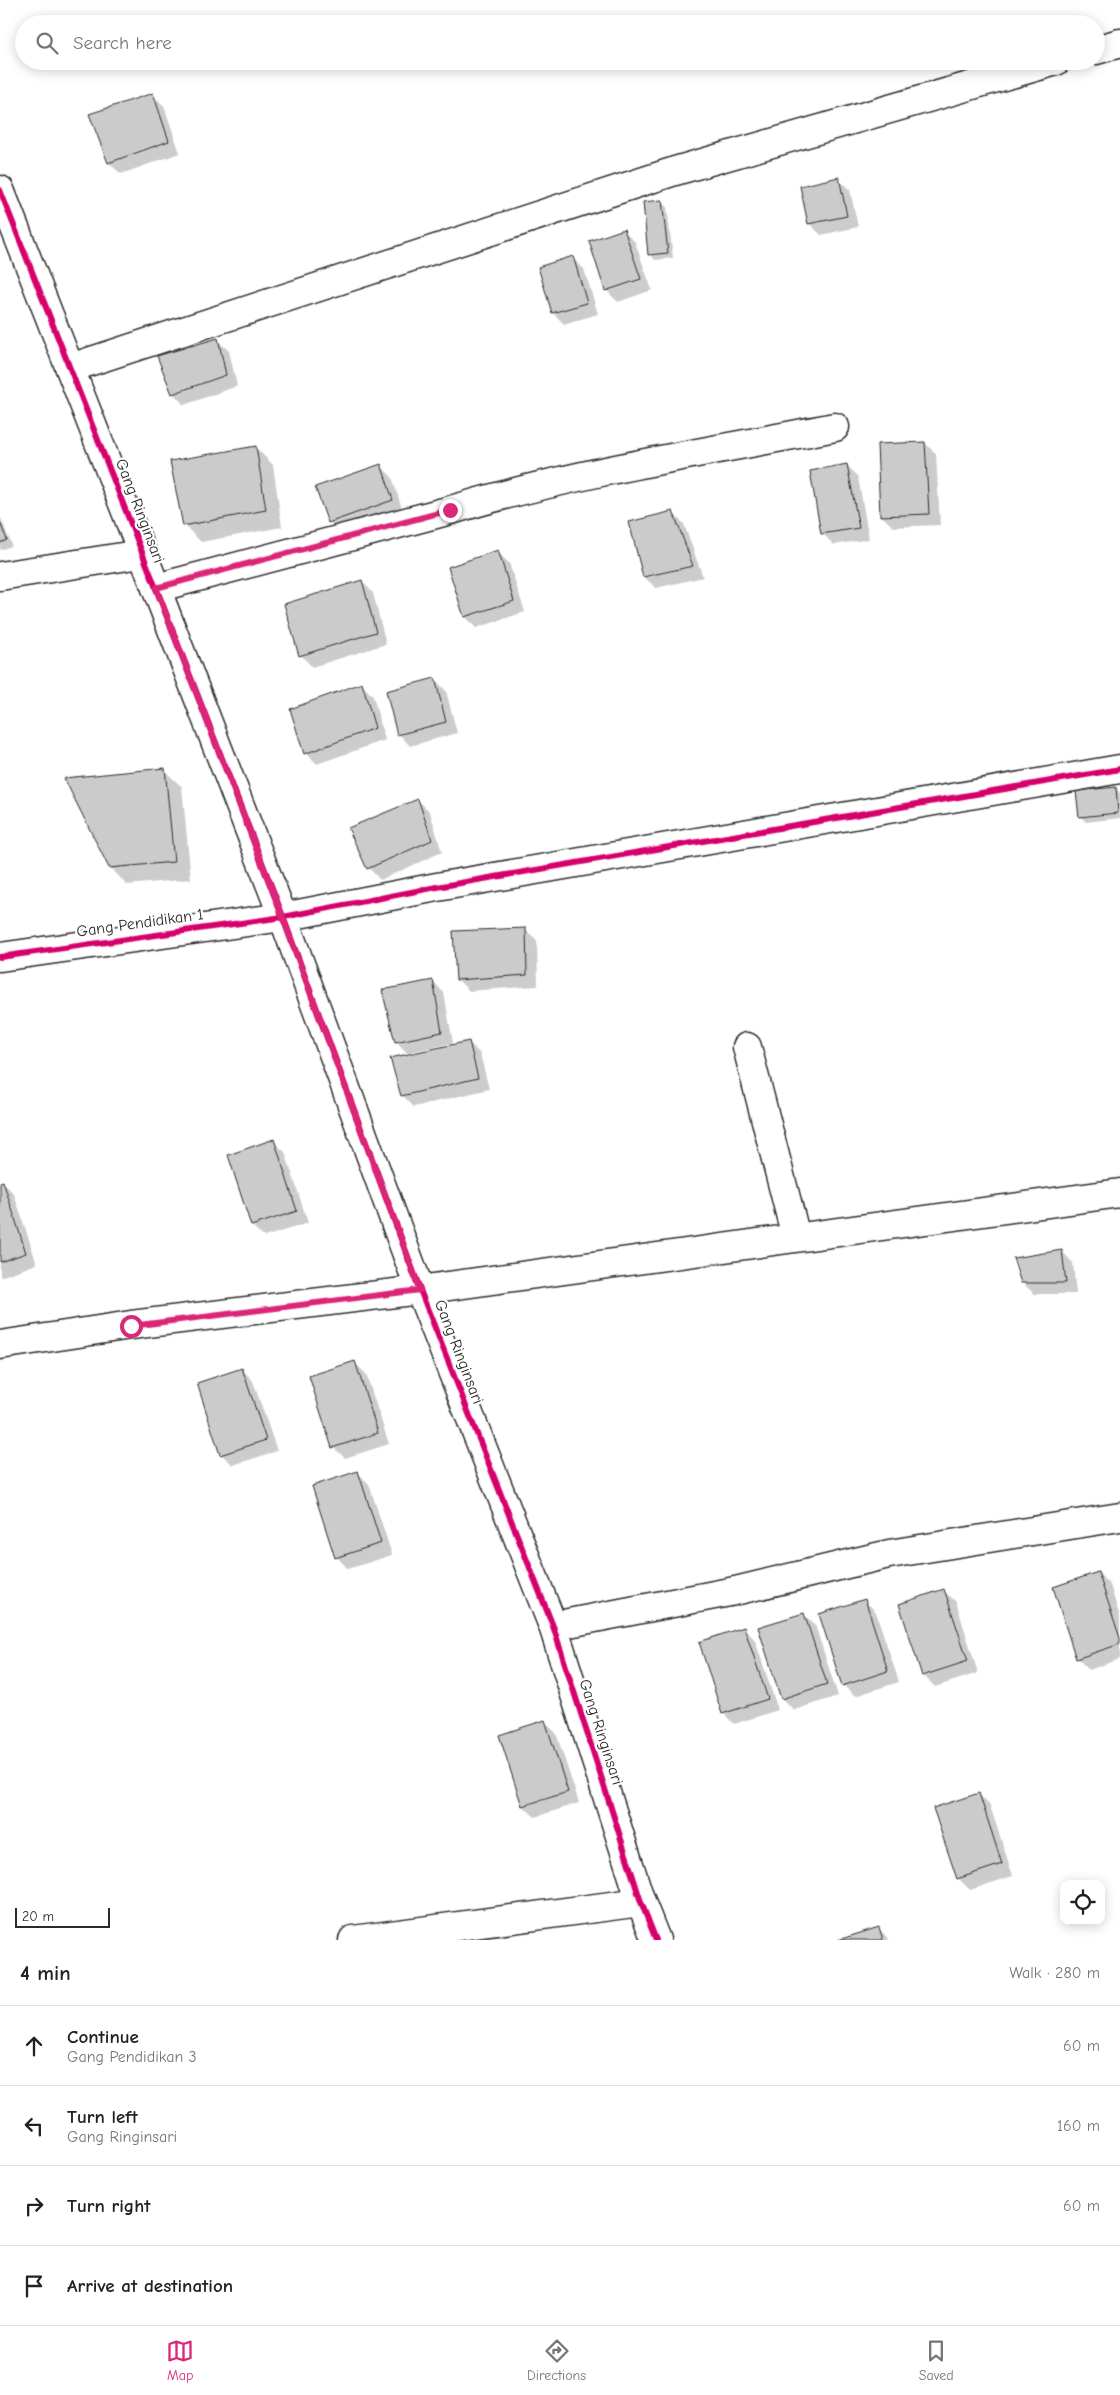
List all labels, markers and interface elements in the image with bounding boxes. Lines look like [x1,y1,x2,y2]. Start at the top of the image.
search box [15,15,1105,70]
icon: search [33,29,61,57]
text: Search here [73,32,172,54]
street label: Gang Ringinsari [112,456,168,566]
route end [439,499,462,522]
street label: Gang Pendidikan 1 [75,905,205,941]
street label: Gang Ringinsari [431,1297,487,1407]
route start [120,1315,143,1338]
street label: Gang Ringinsari [575,1677,627,1787]
map controls [1060,1880,1105,1925]
button: locate [1060,1880,1105,1925]
scale bar [15,1905,110,1928]
text: 20 m [22,1908,54,1925]
text: 4 min [20,1961,71,1985]
text: Walk · 280 m [1009,1964,1100,1982]
text: Continue [67,2026,139,2048]
icon: ahead [20,2032,48,2060]
text: 60 m [1063,2037,1100,2055]
text: Gang Pendidikan 3 [67,2048,197,2066]
text: Turn left [67,2106,138,2128]
icon: left [20,2112,48,2140]
text: 160 m [1057,2117,1100,2135]
text: Gang Ringinsari [67,2128,177,2146]
icon: right [20,2192,48,2220]
text: Turn right [67,2195,151,2217]
text: 60 m [1063,2197,1100,2215]
icon: arrive [20,2272,48,2300]
text: Arrive at destination [67,2275,233,2297]
tab: Map [166,2337,194,2384]
tab: Directions [527,2337,586,2384]
tab: Saved [919,2337,954,2384]

